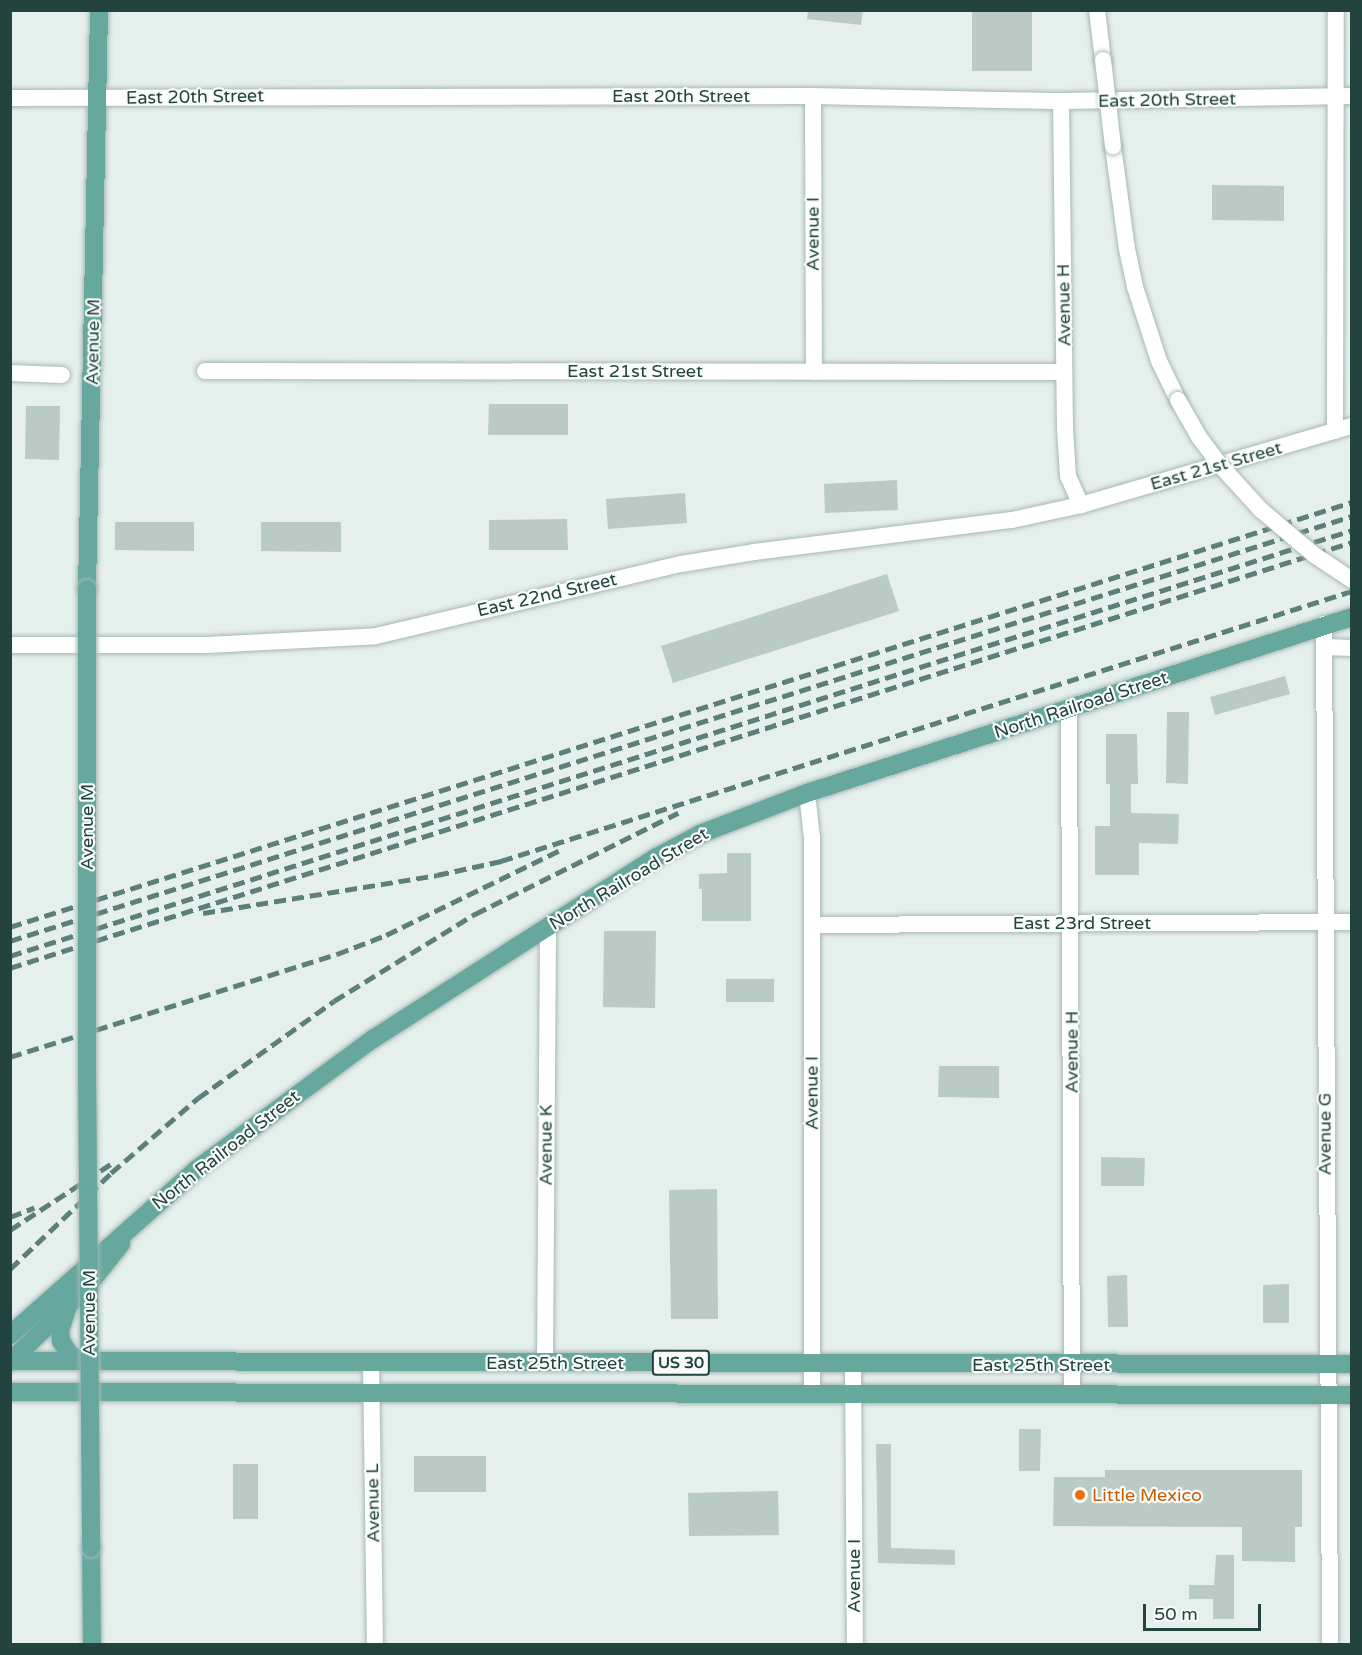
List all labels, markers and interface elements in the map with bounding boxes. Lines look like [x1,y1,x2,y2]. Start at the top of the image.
street label: East 20th Street [126,85,264,109]
street label: East 20th Street [612,85,750,107]
street label: East 20th Street [1098,88,1236,112]
street label: Avenue I [802,197,824,271]
street label: Avenue H [1052,263,1076,347]
street label: Avenue M [81,299,105,385]
street label: East 21st Street [567,360,703,382]
street label: East 21st Street [1148,437,1284,495]
street label: East 22nd Street [475,568,619,622]
street label: North Railroad Street [991,667,1171,743]
street label: Avenue M [76,784,98,870]
street label: North Railroad Street [546,823,712,935]
street label: East 23rd Street [1013,912,1151,934]
street label: Avenue H [1061,1011,1083,1093]
street label: Avenue I [801,1056,823,1130]
street label: North Railroad Street [148,1086,304,1214]
street label: Avenue G [1314,1093,1336,1175]
street label: Avenue K [535,1104,557,1186]
street label: Avenue M [78,1270,100,1356]
road number: US 30 [651,1350,711,1376]
street label: East 25th Street [486,1352,624,1374]
street label: East 25th Street [972,1354,1110,1376]
street label: Avenue L [362,1463,384,1543]
place label: Little Mexico [1092,1484,1202,1506]
marker: Little Mexico [1073,1488,1087,1502]
street label: Avenue I [843,1539,865,1613]
scale bar [1146,1592,1264,1630]
text: 50 m [1154,1603,1198,1625]

